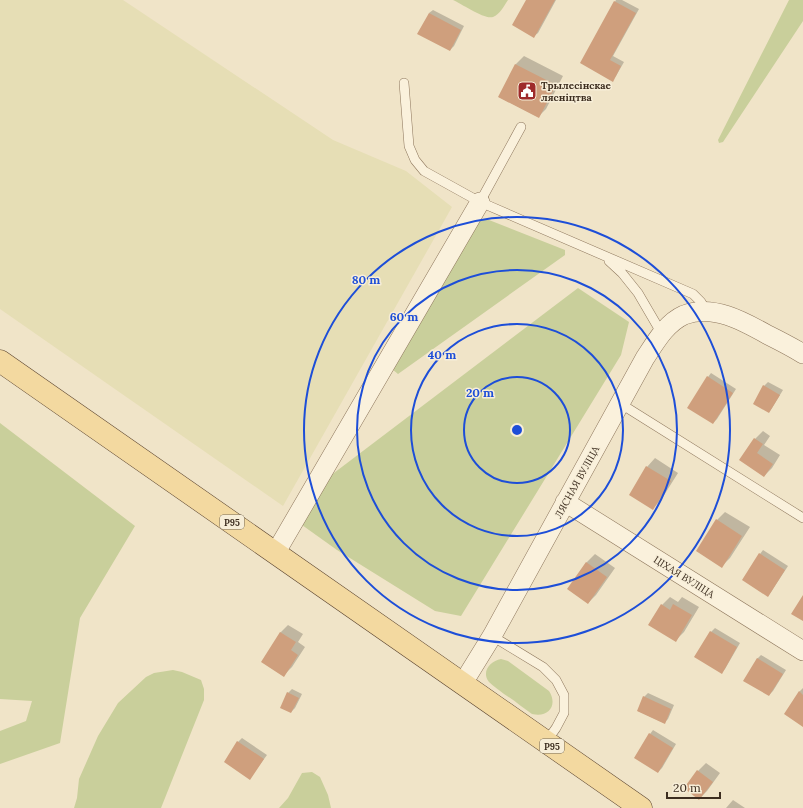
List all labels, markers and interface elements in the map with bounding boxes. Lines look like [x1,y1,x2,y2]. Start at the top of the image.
place label: Трылесінскае лясніцтва [541,79,612,104]
public building icon: Трылесінскае лясніцтва [516,80,538,102]
text: 80 m [352,272,380,287]
text: 60 m [390,309,418,324]
text: 40 m [428,347,456,362]
text: 20 m [466,385,494,400]
centre of rings [510,423,524,437]
street label: ЛЯСНАЯ ВУЛІЦА [552,443,603,520]
road number: Р95 [220,515,244,529]
street label: ЦІХАЯ ВУЛІЦА [651,553,717,601]
road number: Р95 [540,739,564,753]
scale bar [667,774,720,800]
text: 20 m [673,780,701,795]

